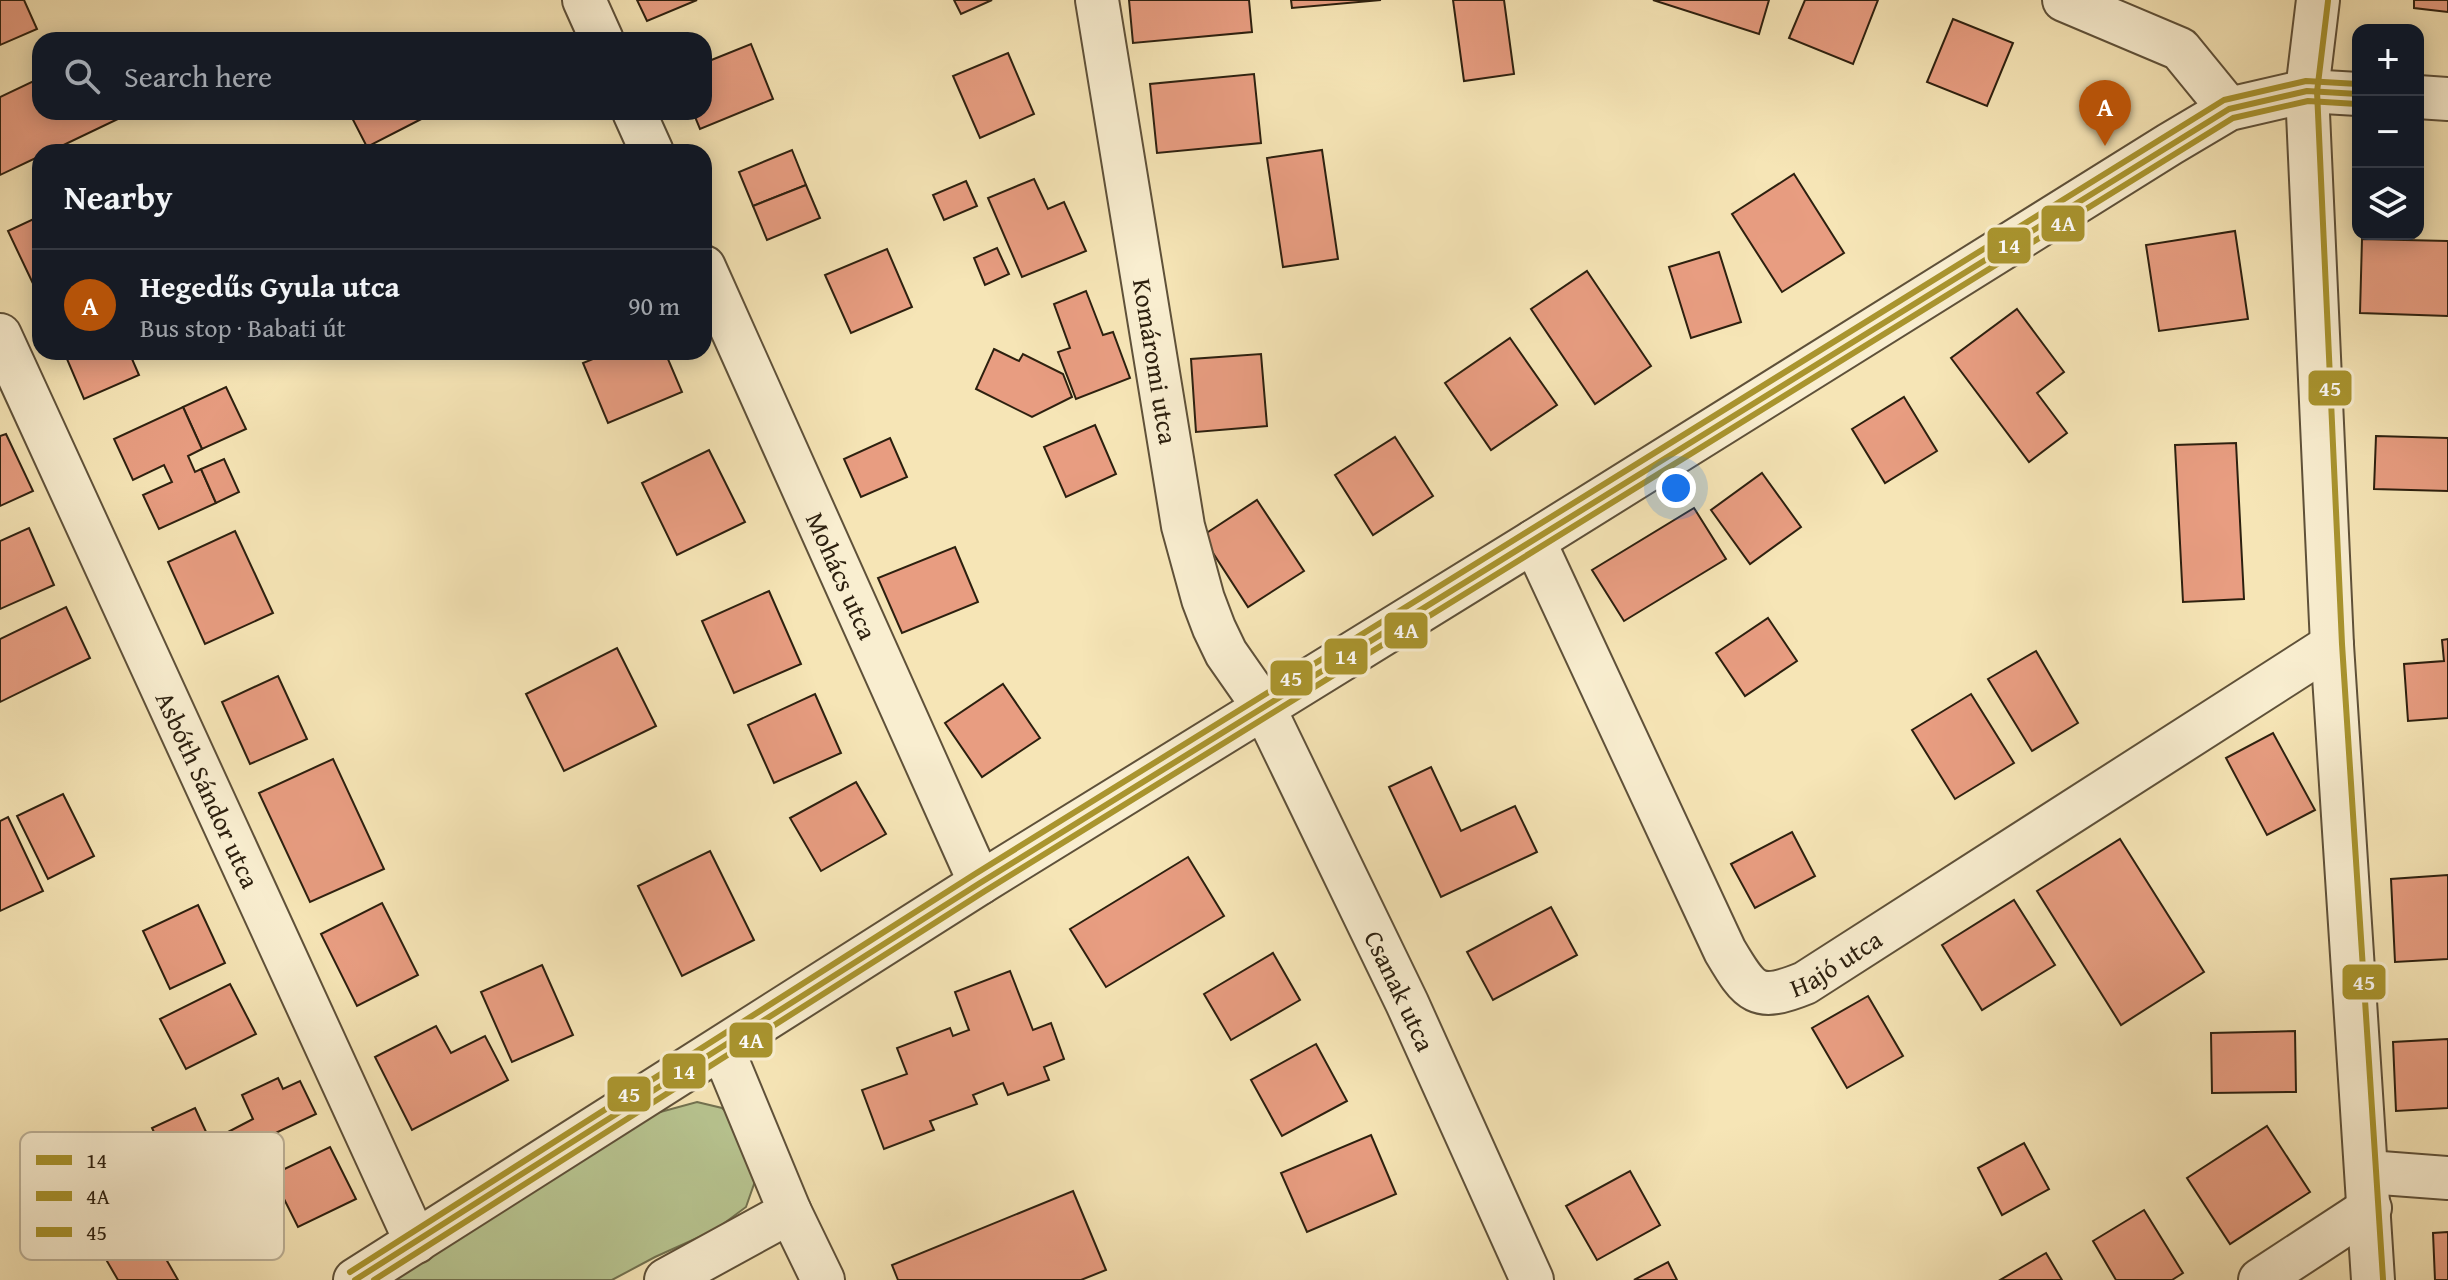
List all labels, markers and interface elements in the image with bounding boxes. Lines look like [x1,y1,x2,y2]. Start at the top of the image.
map controls [2352,24,2424,240]
button: + [2352,24,2424,96]
search box [32,32,712,120]
icon: search [60,54,104,98]
text: Search here [124,54,272,98]
pin: A [2079,80,2131,146]
button: − [2352,96,2424,168]
button: layers [2352,168,2424,240]
text: Nearby [64,172,173,221]
line badge: 4A [2040,204,2086,243]
text: 4A [2050,207,2076,239]
line badge: 14 [1986,226,2032,265]
text: 14 [1998,229,2020,261]
text: Hegedűs Gyula utca [140,264,400,308]
street label: Komáromi utca [1123,276,1189,448]
text: A [82,286,98,325]
text: 90 m [628,286,680,325]
text: Bus stop · Babati út [140,308,346,347]
line badge: 45 [2307,369,2353,407]
text: 45 [2319,372,2341,404]
your location [1656,468,1696,508]
street label: Mohács utca [797,505,888,646]
line badge: 4A [1383,611,1429,650]
text: 4A [1393,614,1419,646]
line badge: 14 [1323,637,1369,676]
text: 14 [1335,640,1357,672]
line badge: 45 [1269,659,1314,697]
text: 45 [1280,662,1302,694]
street label: Asbóth Sándor utca [146,685,271,895]
street label: Hajó utca [1784,919,1890,1007]
street label: Csanak utca [1355,923,1446,1058]
line badge: 45 [2341,963,2387,1001]
text: 45 [2353,966,2375,998]
line badge: 4A [728,1021,774,1059]
text: 4A [738,1024,764,1056]
line badge: 14 [661,1052,707,1090]
text: 14 [673,1055,695,1087]
line badge: 45 [606,1075,652,1113]
text: 45 [618,1078,640,1110]
legend [20,1132,284,1260]
text: 14 [86,1144,107,1176]
text: 4A [86,1180,111,1212]
text: 45 [86,1216,107,1248]

